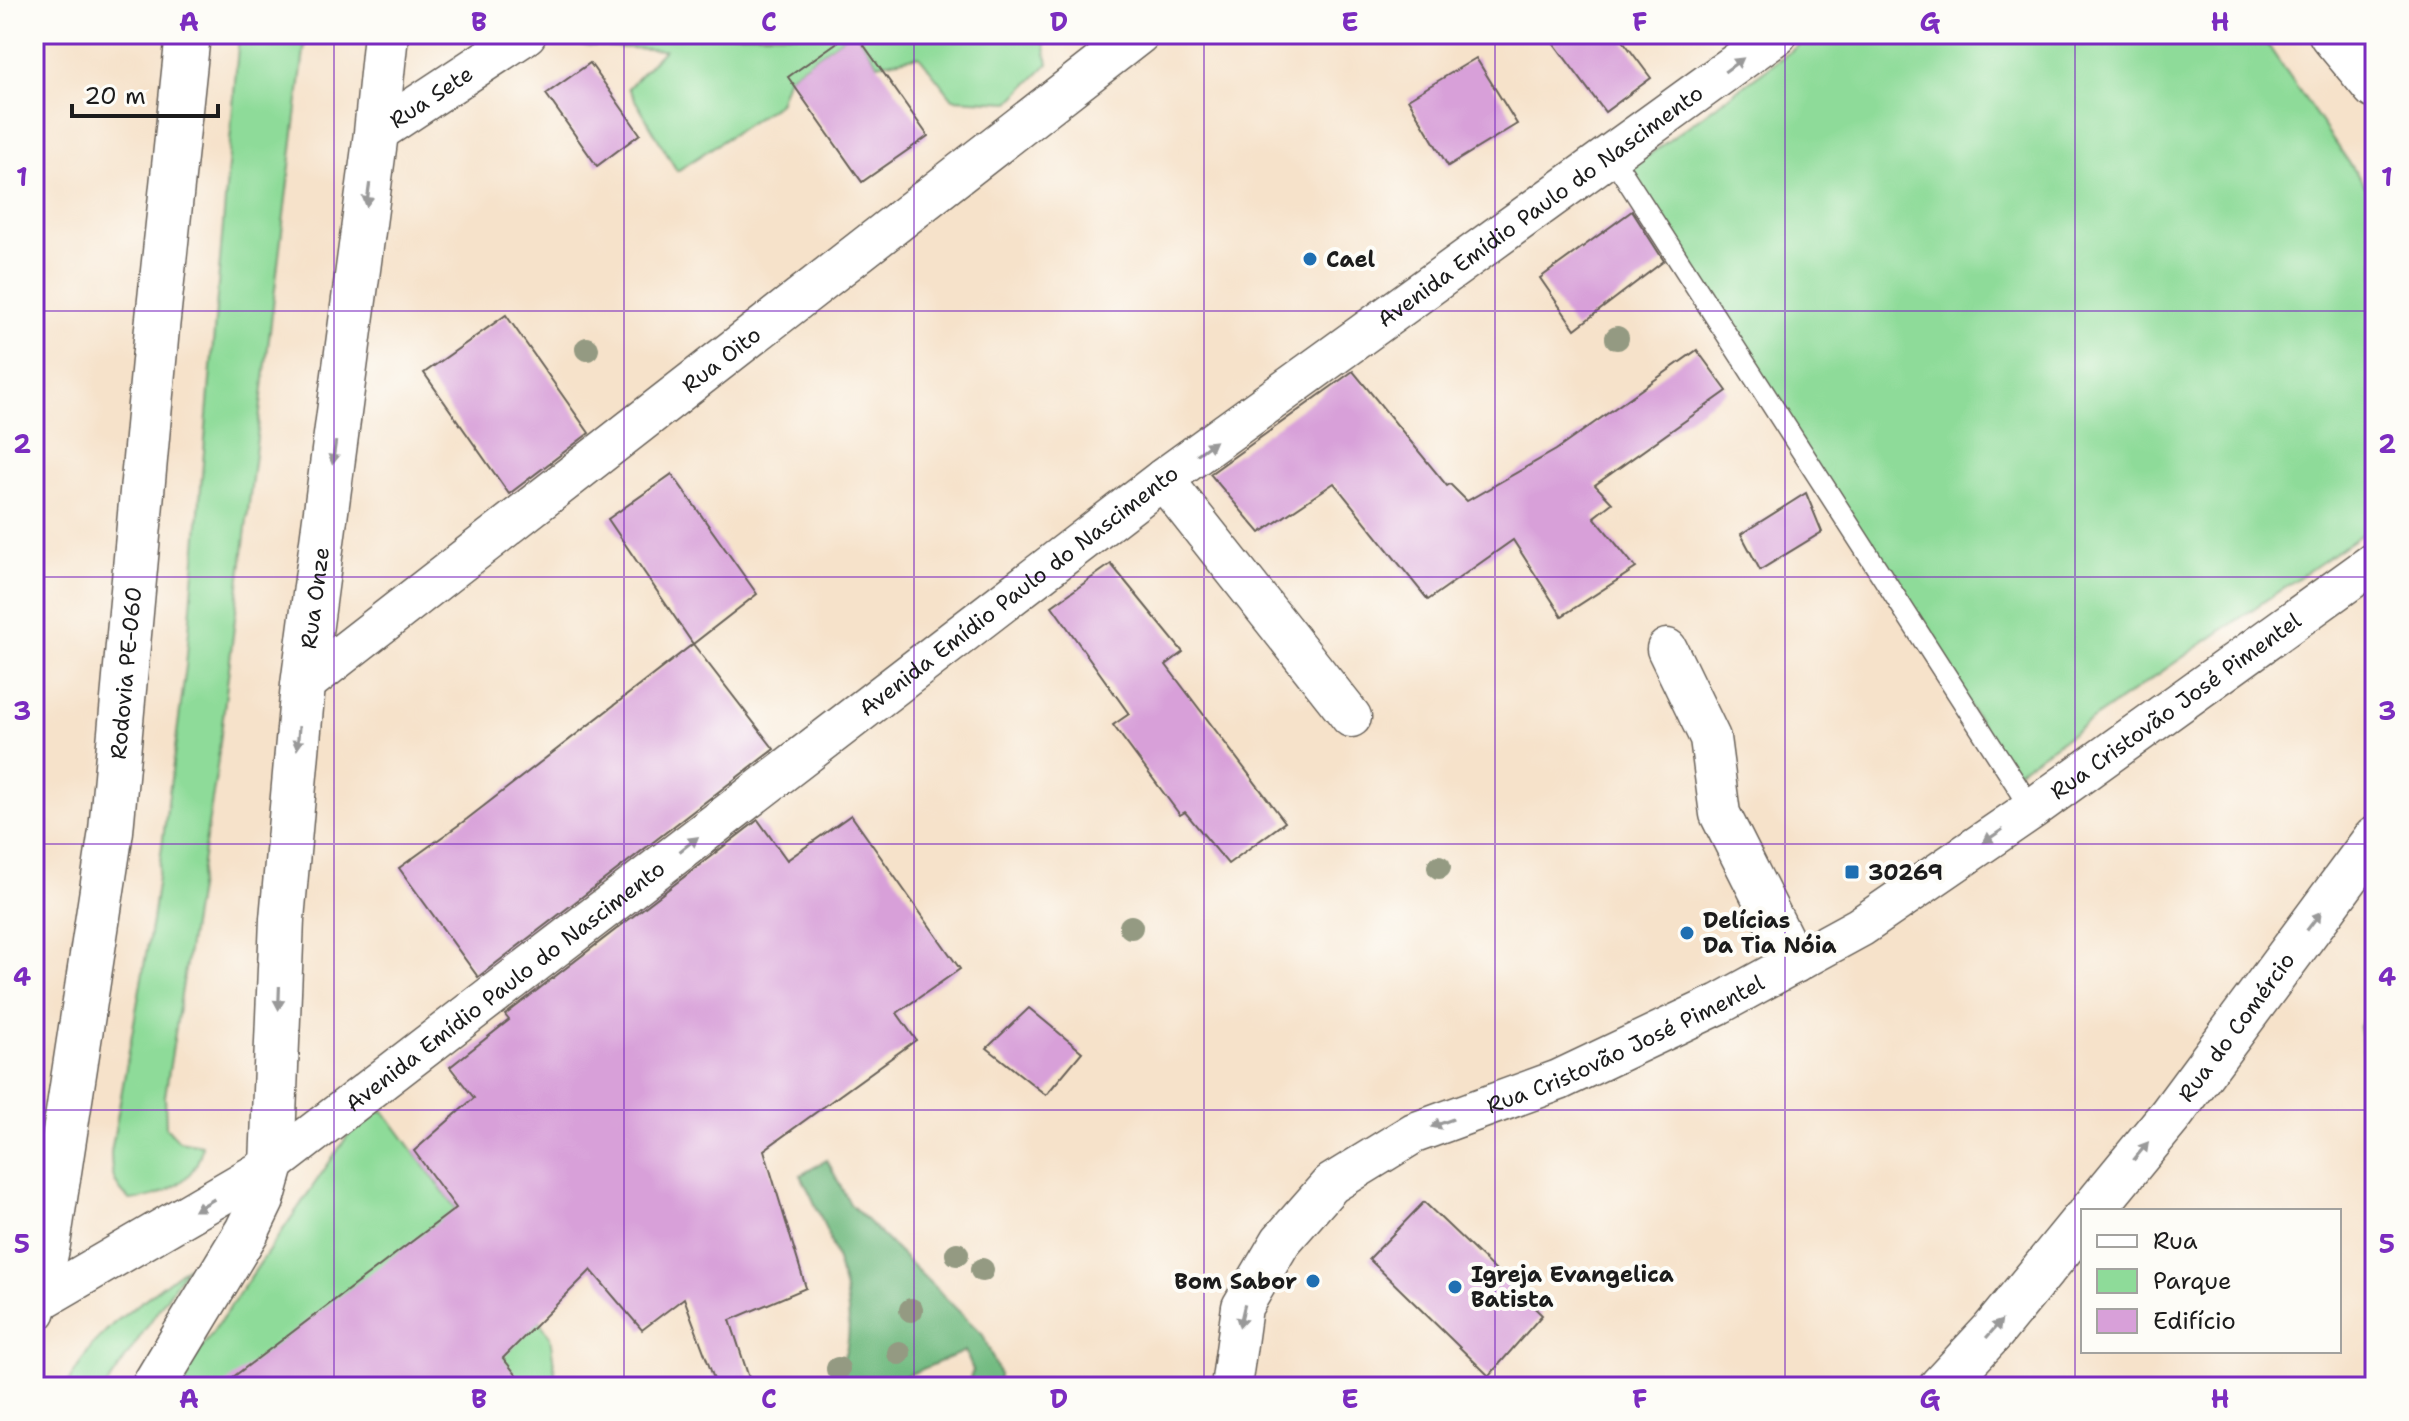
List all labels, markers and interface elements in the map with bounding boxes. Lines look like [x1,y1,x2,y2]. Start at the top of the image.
text: A [179,4,199,39]
text: B [471,4,487,39]
text: C [761,4,777,39]
text: D [1050,4,1068,39]
text: E [1341,4,1359,39]
text: F [1632,4,1648,39]
text: G [1920,4,1941,39]
text: H [2211,4,2229,39]
one-way arrow [1724,58,1744,74]
street label: Rua Sete [384,59,478,135]
scale bar [72,68,218,118]
street label: Avenida Emídio Paulo do Nascimento [1371,78,1709,334]
text: 20 m [84,80,146,112]
text: 1 [16,159,28,194]
text: 1 [2381,159,2393,194]
one-way arrow [361,183,374,208]
place label: Cael [1326,245,1375,274]
marker: Cael [1301,250,1319,268]
street label: Rua Oito [676,320,767,399]
text: 2 [13,426,31,461]
text: 2 [2378,426,2396,461]
one-way arrow [1196,440,1216,456]
one-way arrow [327,441,340,466]
street label: Avenida Emídio Paulo do Nascimento [853,458,1184,722]
street label: Rua Onze [293,545,336,651]
street label: Rodovia PE-060 [103,585,148,761]
street label: Rua Cristovão José Pimentel [2044,606,2307,806]
text: 3 [13,693,31,728]
text: 3 [2378,693,2396,728]
one-way arrow [292,726,305,751]
one-way arrow [1983,828,2004,843]
one-way arrow [678,837,699,853]
street label: Avenida Emídio Paulo do Nascimento [339,854,670,1118]
place label: 30269 [1868,858,1943,887]
marker: 30269 [1843,863,1861,881]
place label: Delícias Da Tia Nóia [1703,906,1837,960]
one-way arrow [2306,910,2322,931]
marker: Delícias Da Tia Nóia [1678,924,1696,942]
street label: Rua do Comércio [2171,946,2301,1107]
text: 4 [13,959,31,994]
text: 4 [2378,959,2396,994]
street label: Rua Cristovão José Pimentel [1483,968,1769,1120]
one-way arrow [272,986,285,1011]
one-way arrow [1430,1117,1454,1130]
one-way arrow [2132,1141,2149,1161]
one-way arrow [193,1198,216,1212]
legend [2081,1209,2341,1353]
text: Rua [2153,1225,2198,1257]
text: 5 [14,1226,30,1261]
text: 5 [2379,1226,2395,1261]
place label: Igreja Evangelica Batista [1471,1260,1674,1314]
text: Parque [2153,1265,2232,1297]
place label: Bom Sabor [1174,1267,1297,1296]
marker: Bom Sabor [1304,1272,1322,1290]
marker: Igreja Evangelica Batista [1446,1278,1464,1296]
one-way arrow [1235,1303,1248,1328]
text: Edifício [2153,1305,2236,1337]
one-way arrow [1984,1320,2002,1339]
text: A [179,1381,199,1416]
text: B [471,1381,487,1416]
text: C [761,1381,777,1416]
text: D [1050,1381,1068,1416]
text: E [1341,1381,1359,1416]
text: F [1632,1381,1648,1416]
text: G [1920,1381,1941,1416]
text: H [2211,1381,2229,1416]

